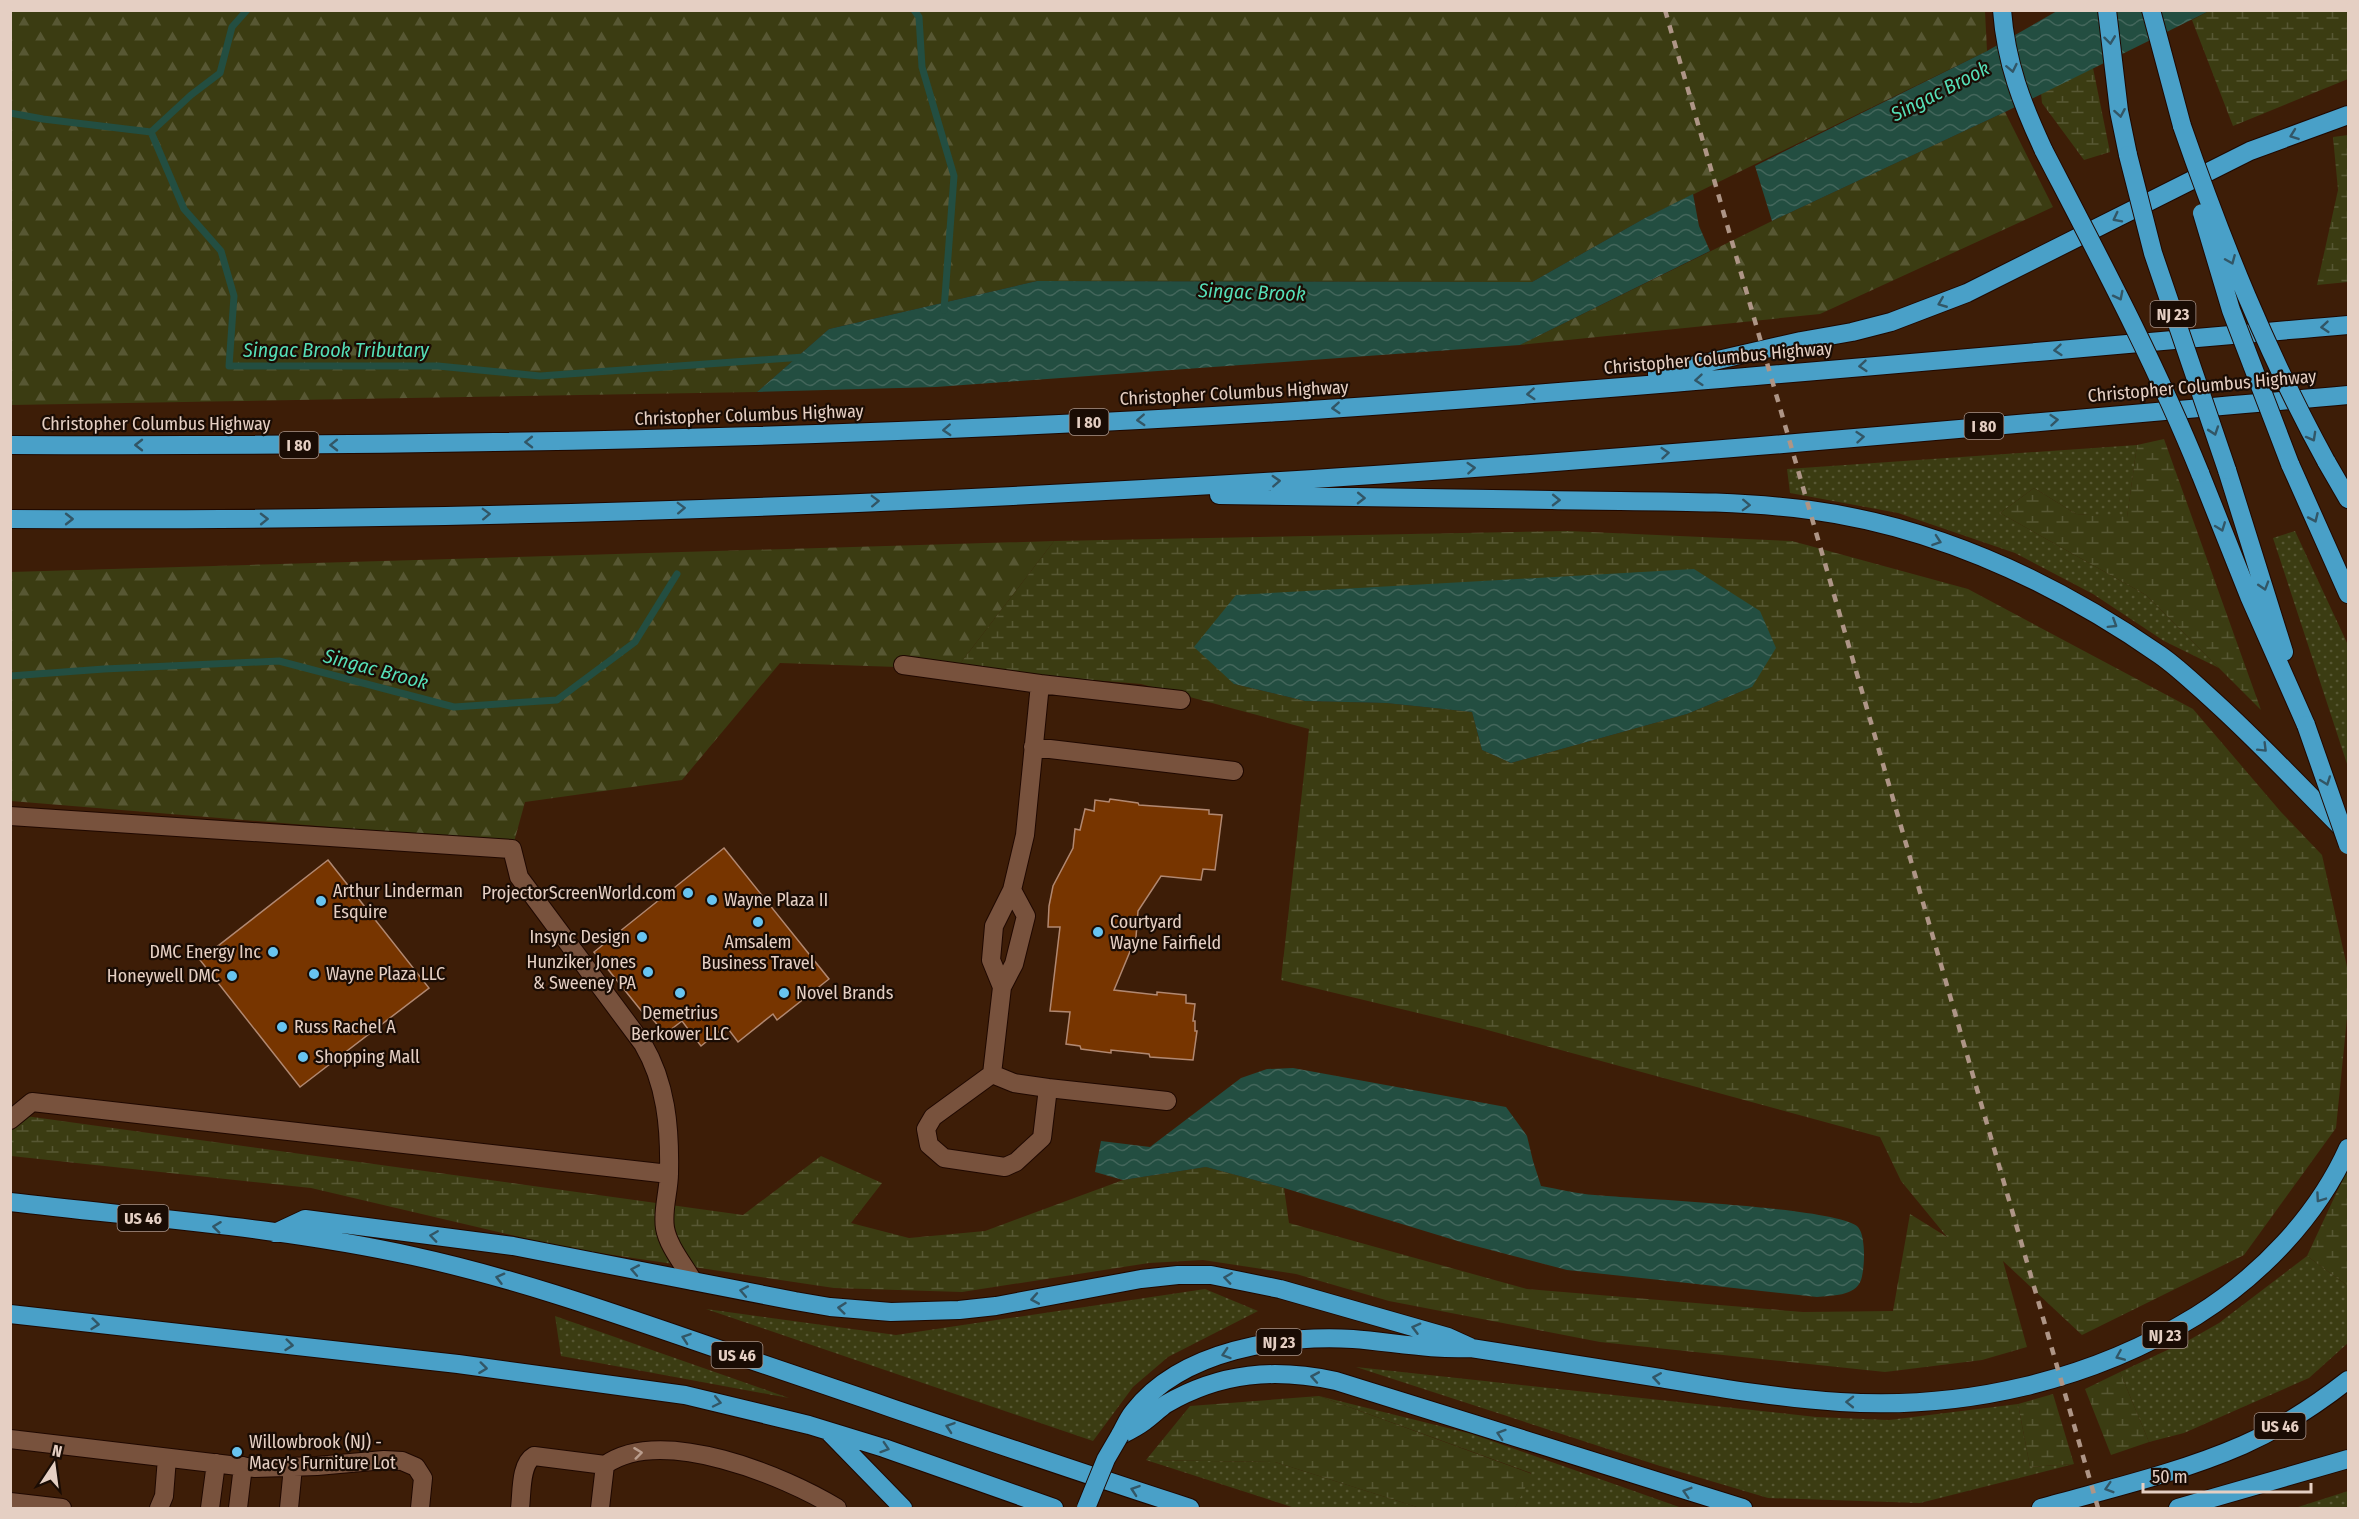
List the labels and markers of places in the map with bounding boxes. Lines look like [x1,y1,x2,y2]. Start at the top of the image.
place label: Arthur Linderman Esquire [333,880,463,923]
place label: ProjectorScreenWorld.com [482,882,676,904]
marker: ProjectorScreenWorld.com [681,886,695,900]
place label: Wayne Plaza II [724,889,828,911]
marker: Wayne Plaza II [705,893,719,907]
marker: Arthur Linderman Esquire [314,894,328,908]
place label: Courtyard Wayne Fairfield [1110,911,1221,954]
marker: Amsalem Business Travel [751,915,765,929]
marker: Courtyard Wayne Fairfield [1091,925,1105,939]
place label: Insync Design [529,926,630,948]
marker: Insync Design [635,930,649,944]
place label: Amsalem Business Travel [702,931,815,974]
place label: DMC Energy Inc [149,941,261,963]
marker: DMC Energy Inc [266,945,280,959]
place label: Hunziker Jones & Sweeney PA [526,951,637,994]
place label: Wayne Plaza LLC [326,963,445,985]
place label: Honeywell DMC [107,965,220,987]
marker: Hunziker Jones & Sweeney PA [641,965,655,979]
marker: Wayne Plaza LLC [307,967,321,981]
marker: Honeywell DMC [225,969,239,983]
place label: Novel Brands [796,982,894,1004]
marker: Demetrius Berkower LLC [673,986,687,1000]
marker: Novel Brands [777,986,791,1000]
place label: Demetrius Berkower LLC [631,1002,729,1045]
place label: Russ Rachel A [294,1016,396,1038]
marker: Russ Rachel A [275,1020,289,1034]
place label: Shopping Mall [315,1046,420,1068]
marker: Shopping Mall [296,1050,310,1064]
place label: Willowbrook (NJ) - Macy's Furniture Lot [249,1431,396,1474]
marker: Willowbrook (NJ) - Macy's Furniture Lot [230,1445,244,1459]

